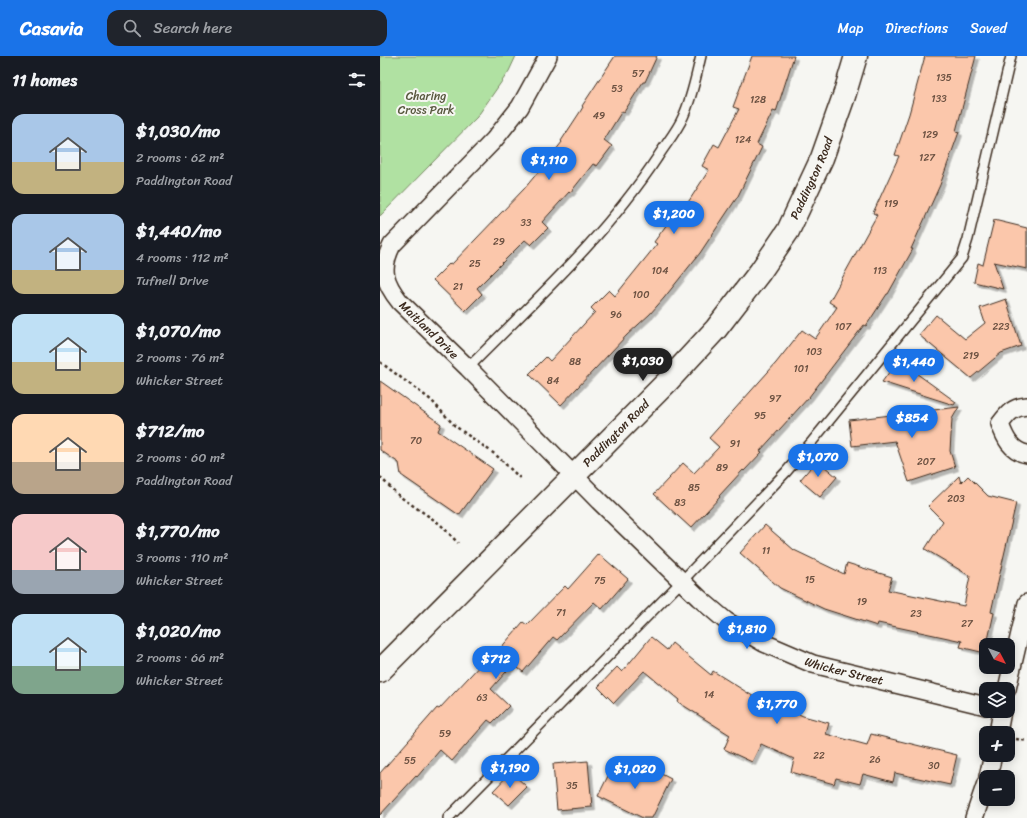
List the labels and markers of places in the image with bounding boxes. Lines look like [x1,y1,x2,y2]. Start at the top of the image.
pin: $1,110 [516,147,582,181]
pin: $1,200 [641,201,707,235]
pin: $1,030 [610,348,676,382]
pin: $1,440 [881,349,947,383]
pin: $854 [888,405,936,439]
pin: $1,070 [785,444,851,478]
pin: $1,810 [714,616,780,650]
pin: $712 [472,646,520,680]
pin: $1,770 [744,691,810,725]
pin: $1,190 [477,755,543,789]
pin: $1,020 [602,756,668,790]

